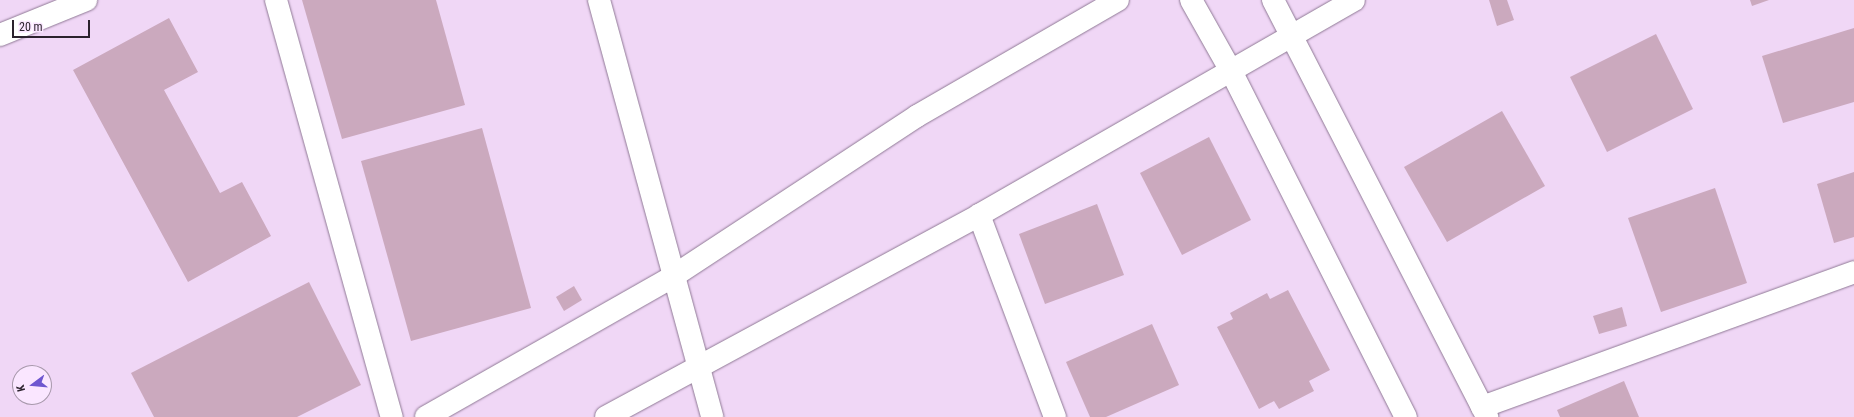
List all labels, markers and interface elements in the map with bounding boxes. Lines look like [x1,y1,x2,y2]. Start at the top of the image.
scale bar [14,12,92,38]
text: 20 m [19,20,43,34]
north arrow [12,365,52,405]
text: K [14,383,28,393]

